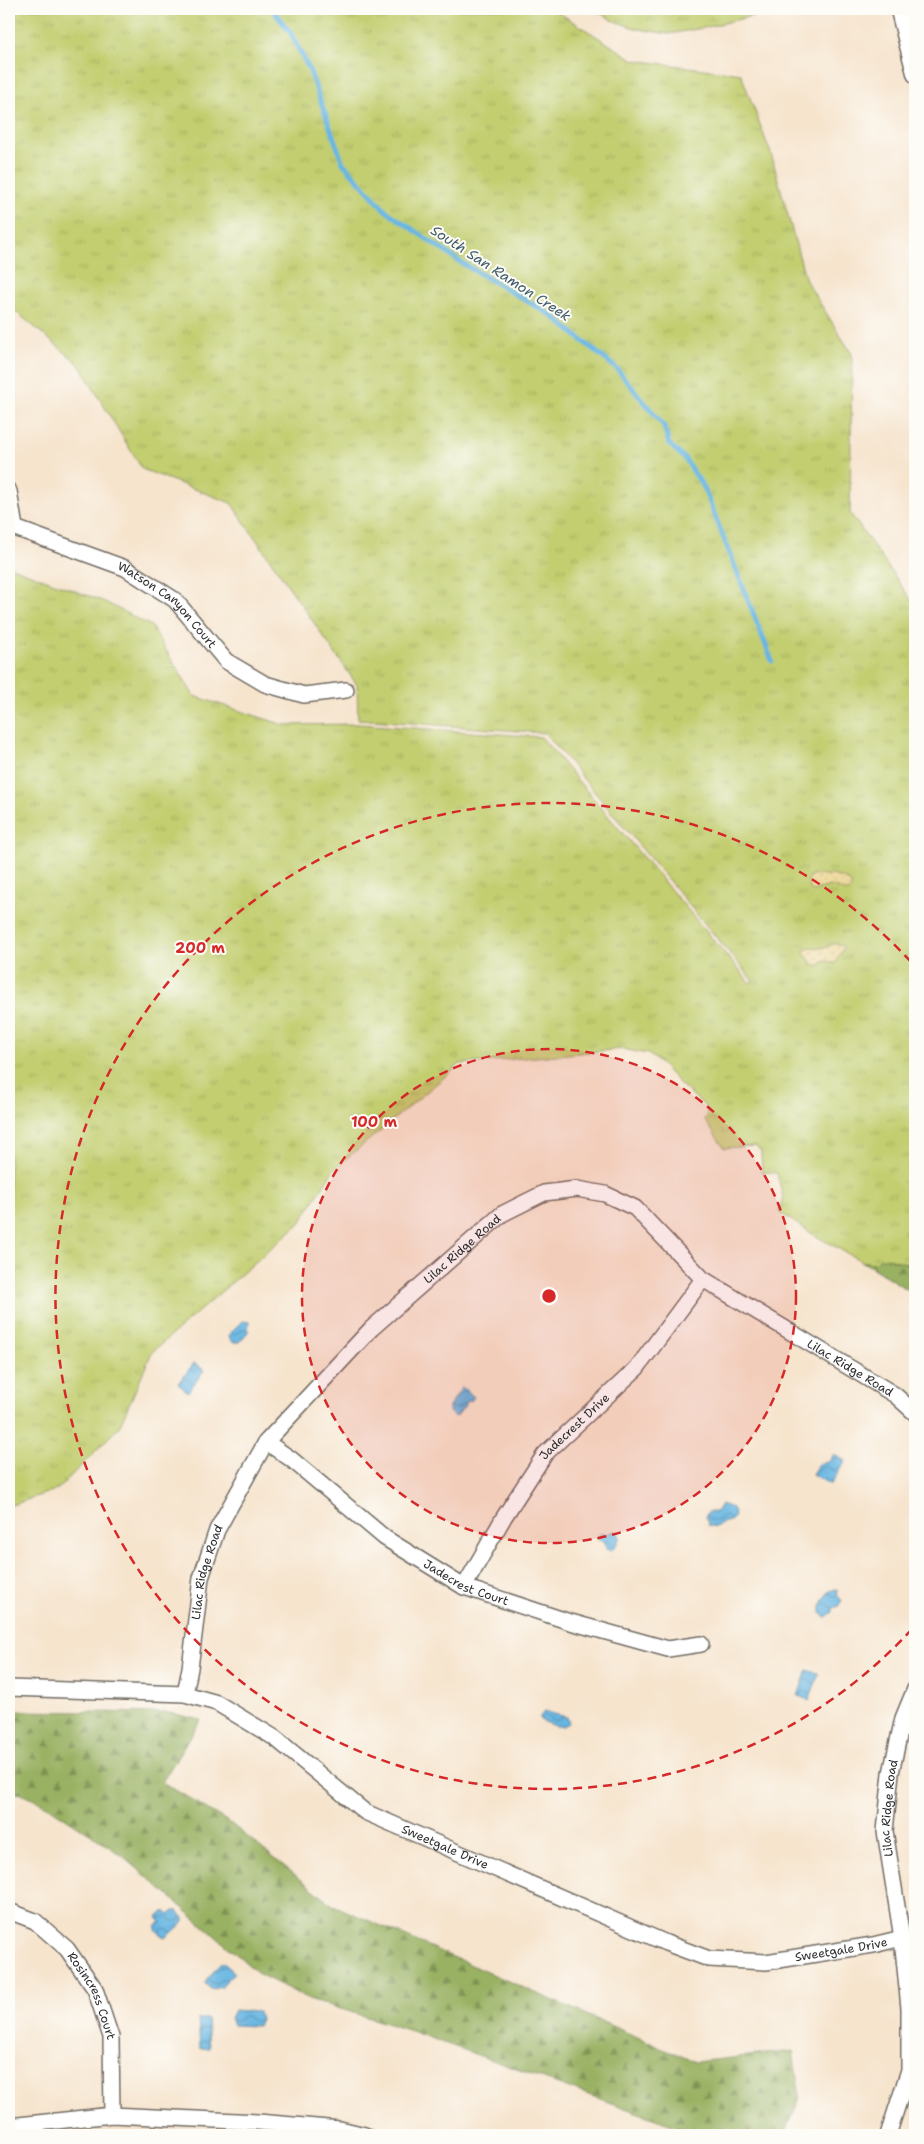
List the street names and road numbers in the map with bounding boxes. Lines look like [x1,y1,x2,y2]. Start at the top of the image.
street label: Watson Canyon Court [116,558,220,652]
street label: Lilac Ridge Road [420,1210,505,1287]
street label: Lilac Ridge Road [804,1336,897,1400]
street label: Jadecrest Drive [536,1390,613,1463]
street label: Lilac Ridge Road [188,1521,227,1621]
street label: Jadecrest Court [420,1556,511,1609]
street label: Lilac Ridge Road [877,1758,902,1858]
street label: Sweetgale Drive [399,1821,491,1873]
street label: Sweetgale Drive [794,1934,889,1965]
street label: Rosincress Court [64,1949,119,2042]

